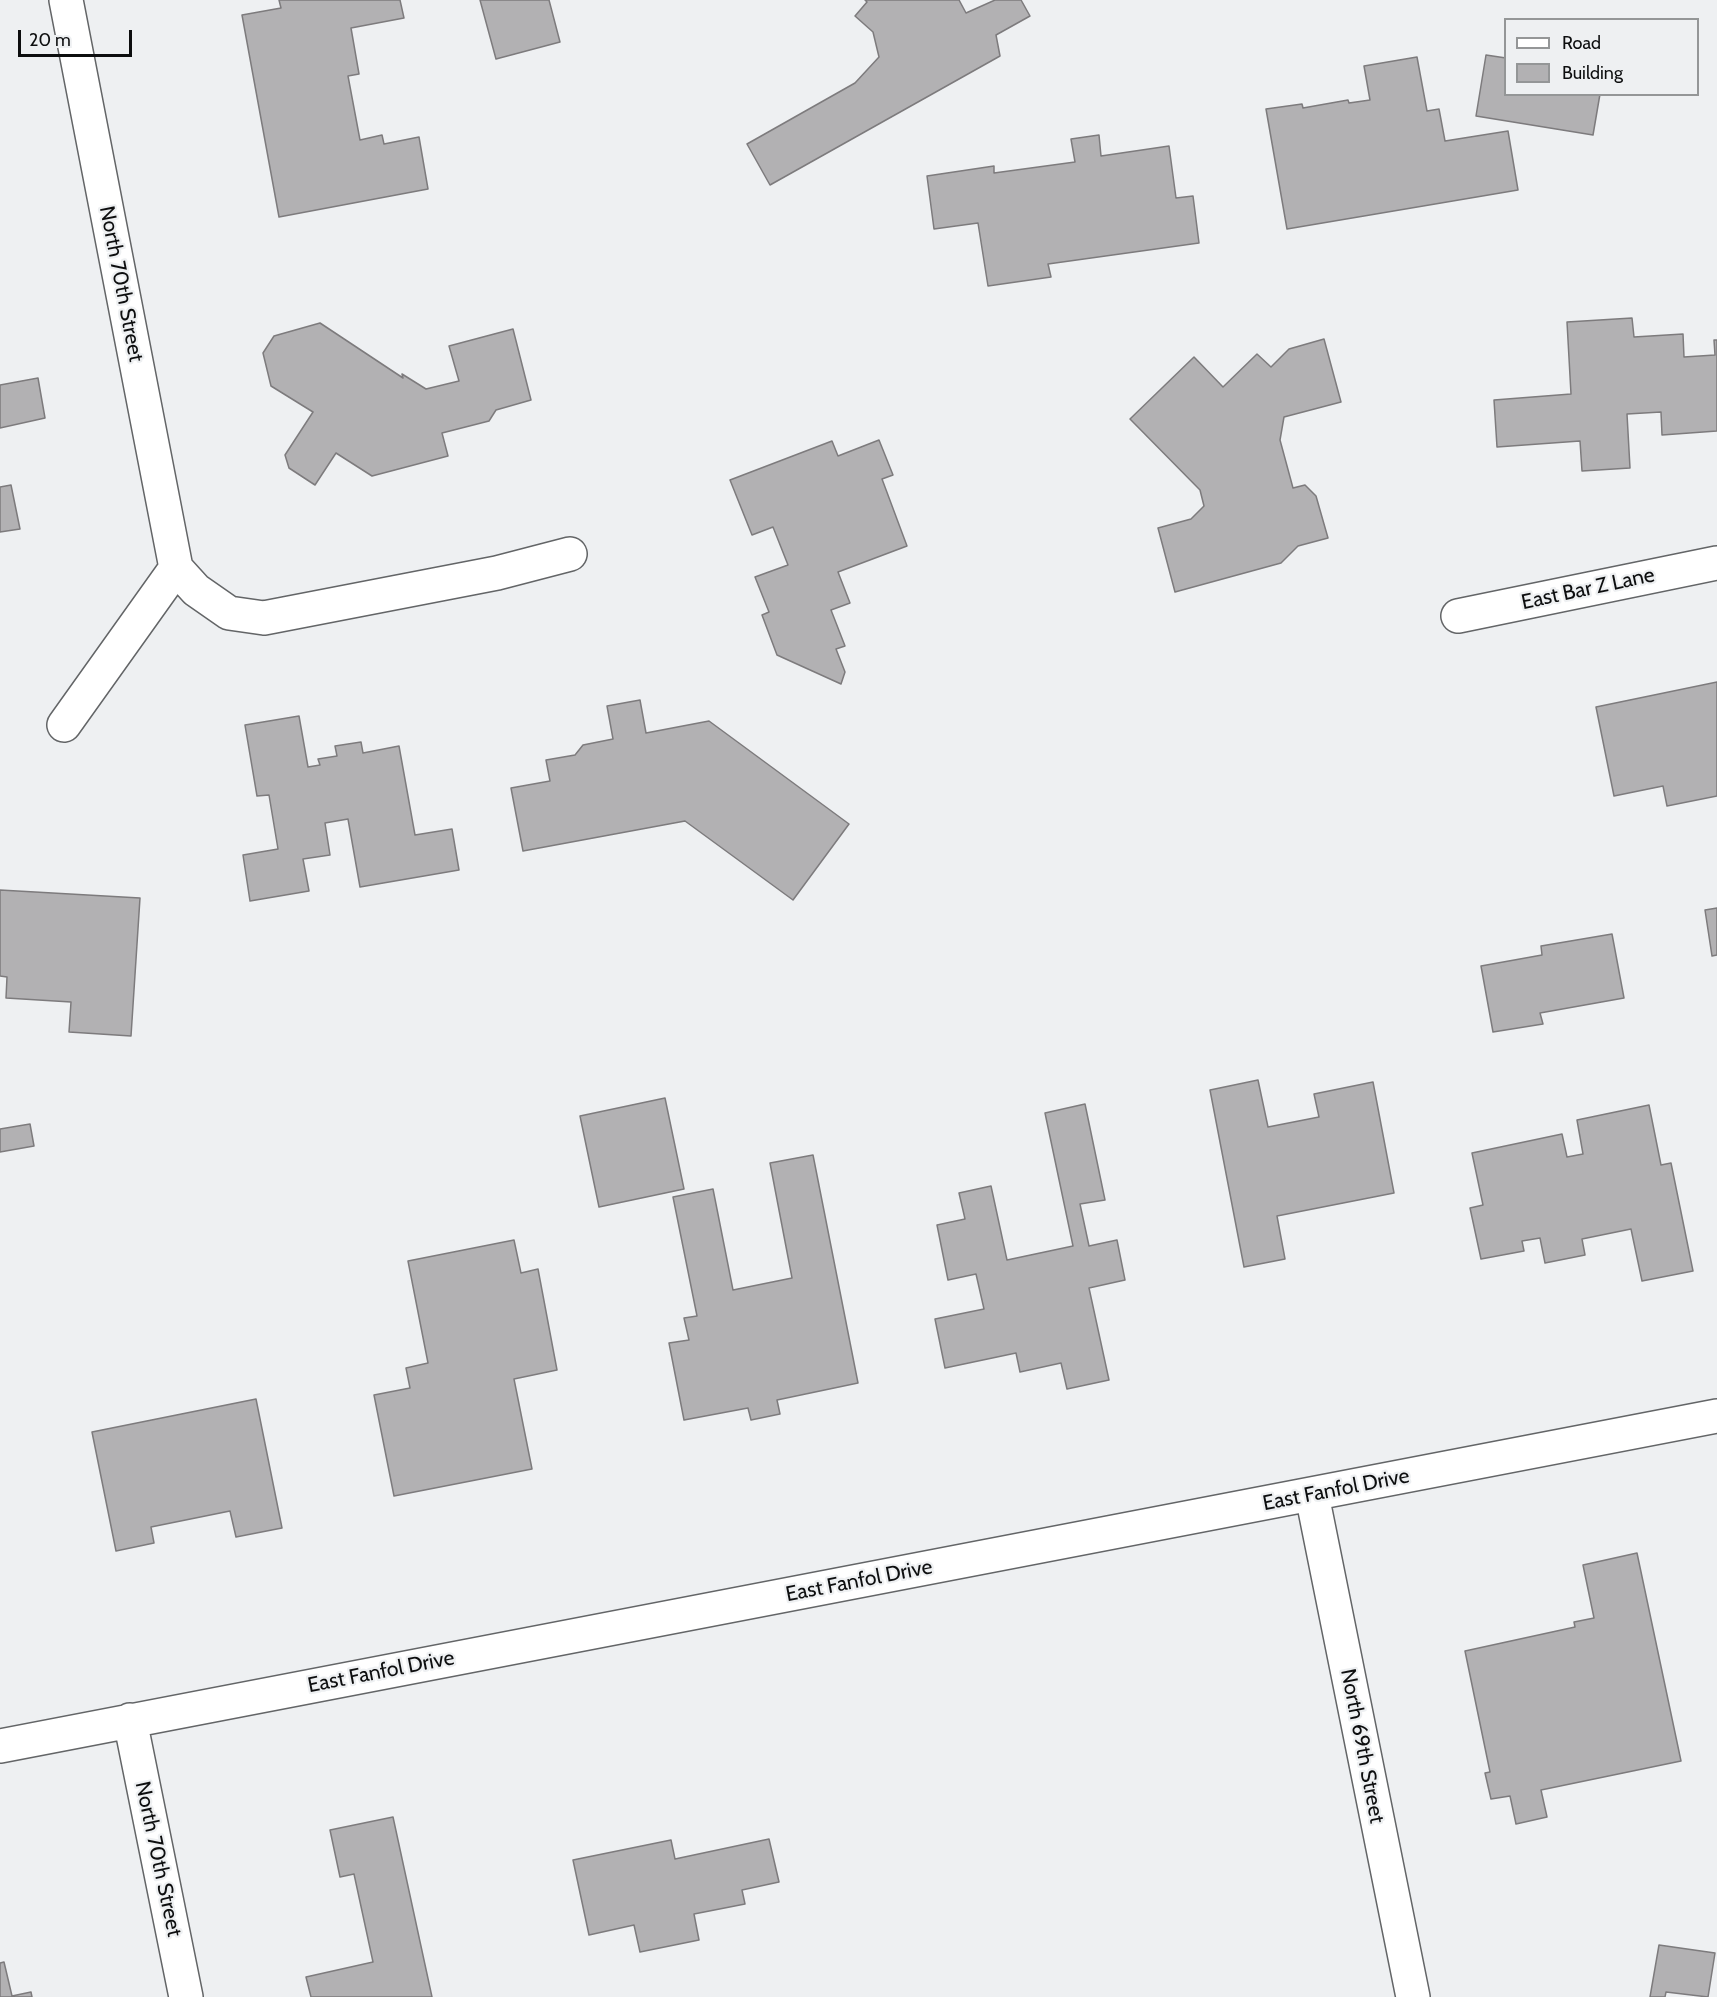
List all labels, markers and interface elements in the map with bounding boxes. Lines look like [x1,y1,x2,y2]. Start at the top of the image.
scale bar [21,18,135,56]
legend [1504,18,1699,96]
text: 20 m [29,29,71,51]
text: Road [1562,32,1601,54]
text: Building [1562,62,1623,84]
street label: North 70th Street [94,204,148,364]
street label: East Bar Z Lane [1519,563,1657,615]
street label: East Fanfol Drive [1261,1463,1411,1517]
street label: East Fanfol Drive [784,1554,934,1608]
street label: East Fanfol Drive [306,1645,456,1699]
street label: North 69th Street [1335,1667,1389,1825]
street label: North 70th Street [129,1779,187,1939]

